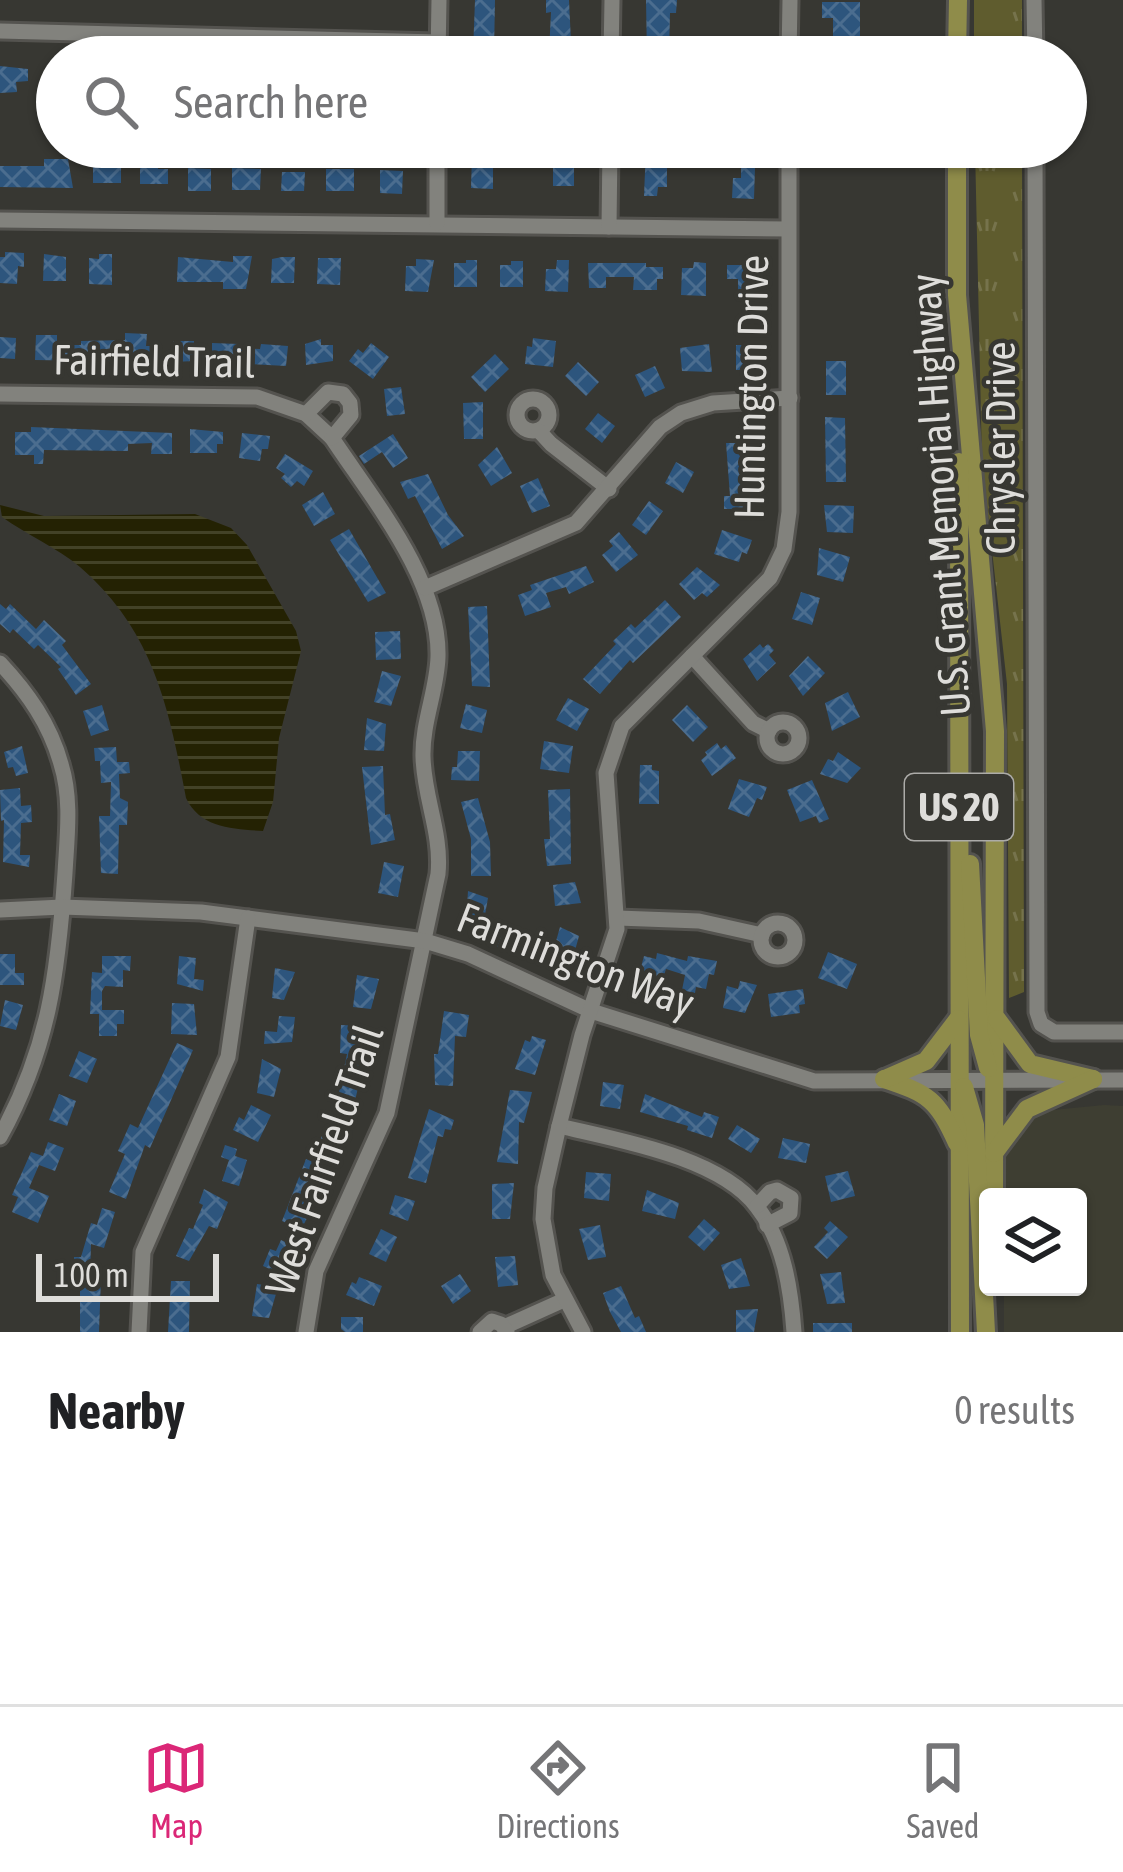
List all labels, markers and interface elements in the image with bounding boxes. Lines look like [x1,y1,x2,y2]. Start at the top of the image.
search box [36,36,1087,168]
icon: search [78,69,144,135]
text: Search here [174,76,368,128]
street label: Huntington Drive [725,254,777,520]
street label: U.S. Grant Memorial Highway [901,272,979,718]
street label: Fairfield Trail [53,335,255,387]
street label: Chrysler Drive [976,341,1024,555]
road number: US 20 [905,774,1013,840]
street label: Farmington Way [451,893,701,1027]
street label: West Fairfield Trail [255,1019,393,1301]
map controls [979,1188,1087,1296]
button: layers [979,1188,1087,1296]
scale bar [36,1248,219,1301]
text: 100 m [54,1256,129,1294]
text: Nearby [48,1381,185,1440]
text: 0 results [954,1388,1075,1432]
tab: Map [143,1735,209,1845]
tab: Directions [496,1735,620,1845]
tab: Saved [907,1735,979,1845]

